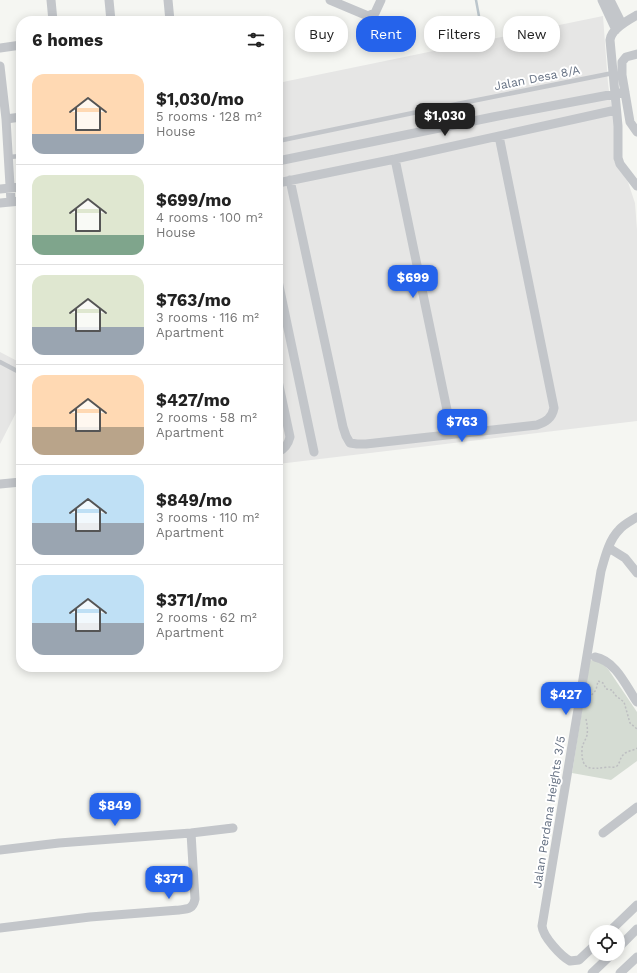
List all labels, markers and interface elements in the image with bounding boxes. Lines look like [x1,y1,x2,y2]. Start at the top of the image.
chip: Buy [295,16,348,52]
chip: Rent [356,16,416,52]
chip: Filters [424,16,495,52]
chip: New [503,16,560,52]
icon: filters [245,29,267,51]
text: 6 homes [32,30,103,50]
street label: Jalan Desa 8/A [493,63,581,93]
text: $1,030/mo [156,89,244,109]
icon: home [64,90,112,138]
pin: $1,030 [412,103,478,137]
text: $1,030 [424,108,466,123]
text: 5 rooms · 128 m² [156,109,262,124]
text: House [156,124,196,139]
text: $699/mo [156,190,231,210]
icon: home [64,191,112,239]
text: 4 rooms · 100 m² [156,210,263,225]
text: House [156,225,196,240]
pin: $699 [389,265,437,299]
text: $699 [397,270,429,285]
text: $763/mo [156,290,231,310]
icon: home [64,291,112,339]
text: 3 rooms · 116 m² [156,310,259,325]
text: Apartment [156,325,224,340]
text: $427/mo [156,390,230,410]
icon: home [64,391,112,439]
pin: $763 [438,409,486,443]
text: 2 rooms · 58 m² [156,410,257,425]
text: $763 [446,414,478,429]
text: Apartment [156,425,224,440]
text: $849/mo [156,490,232,510]
icon: home [64,491,112,539]
text: 3 rooms · 110 m² [156,510,259,525]
text: Apartment [156,525,224,540]
text: $371/mo [156,590,228,610]
icon: home [64,591,112,639]
text: 2 rooms · 62 m² [156,610,257,625]
text: Apartment [156,625,224,640]
pin: $427 [542,682,590,716]
text: $427 [550,687,582,702]
street label: Jalan Perdana Heights 3/5 [530,735,568,889]
pin: $849 [91,793,139,827]
text: $849 [99,798,131,813]
pin: $371 [145,866,193,900]
text: $371 [154,871,184,886]
map controls [589,925,625,961]
button: locate [589,925,625,961]

